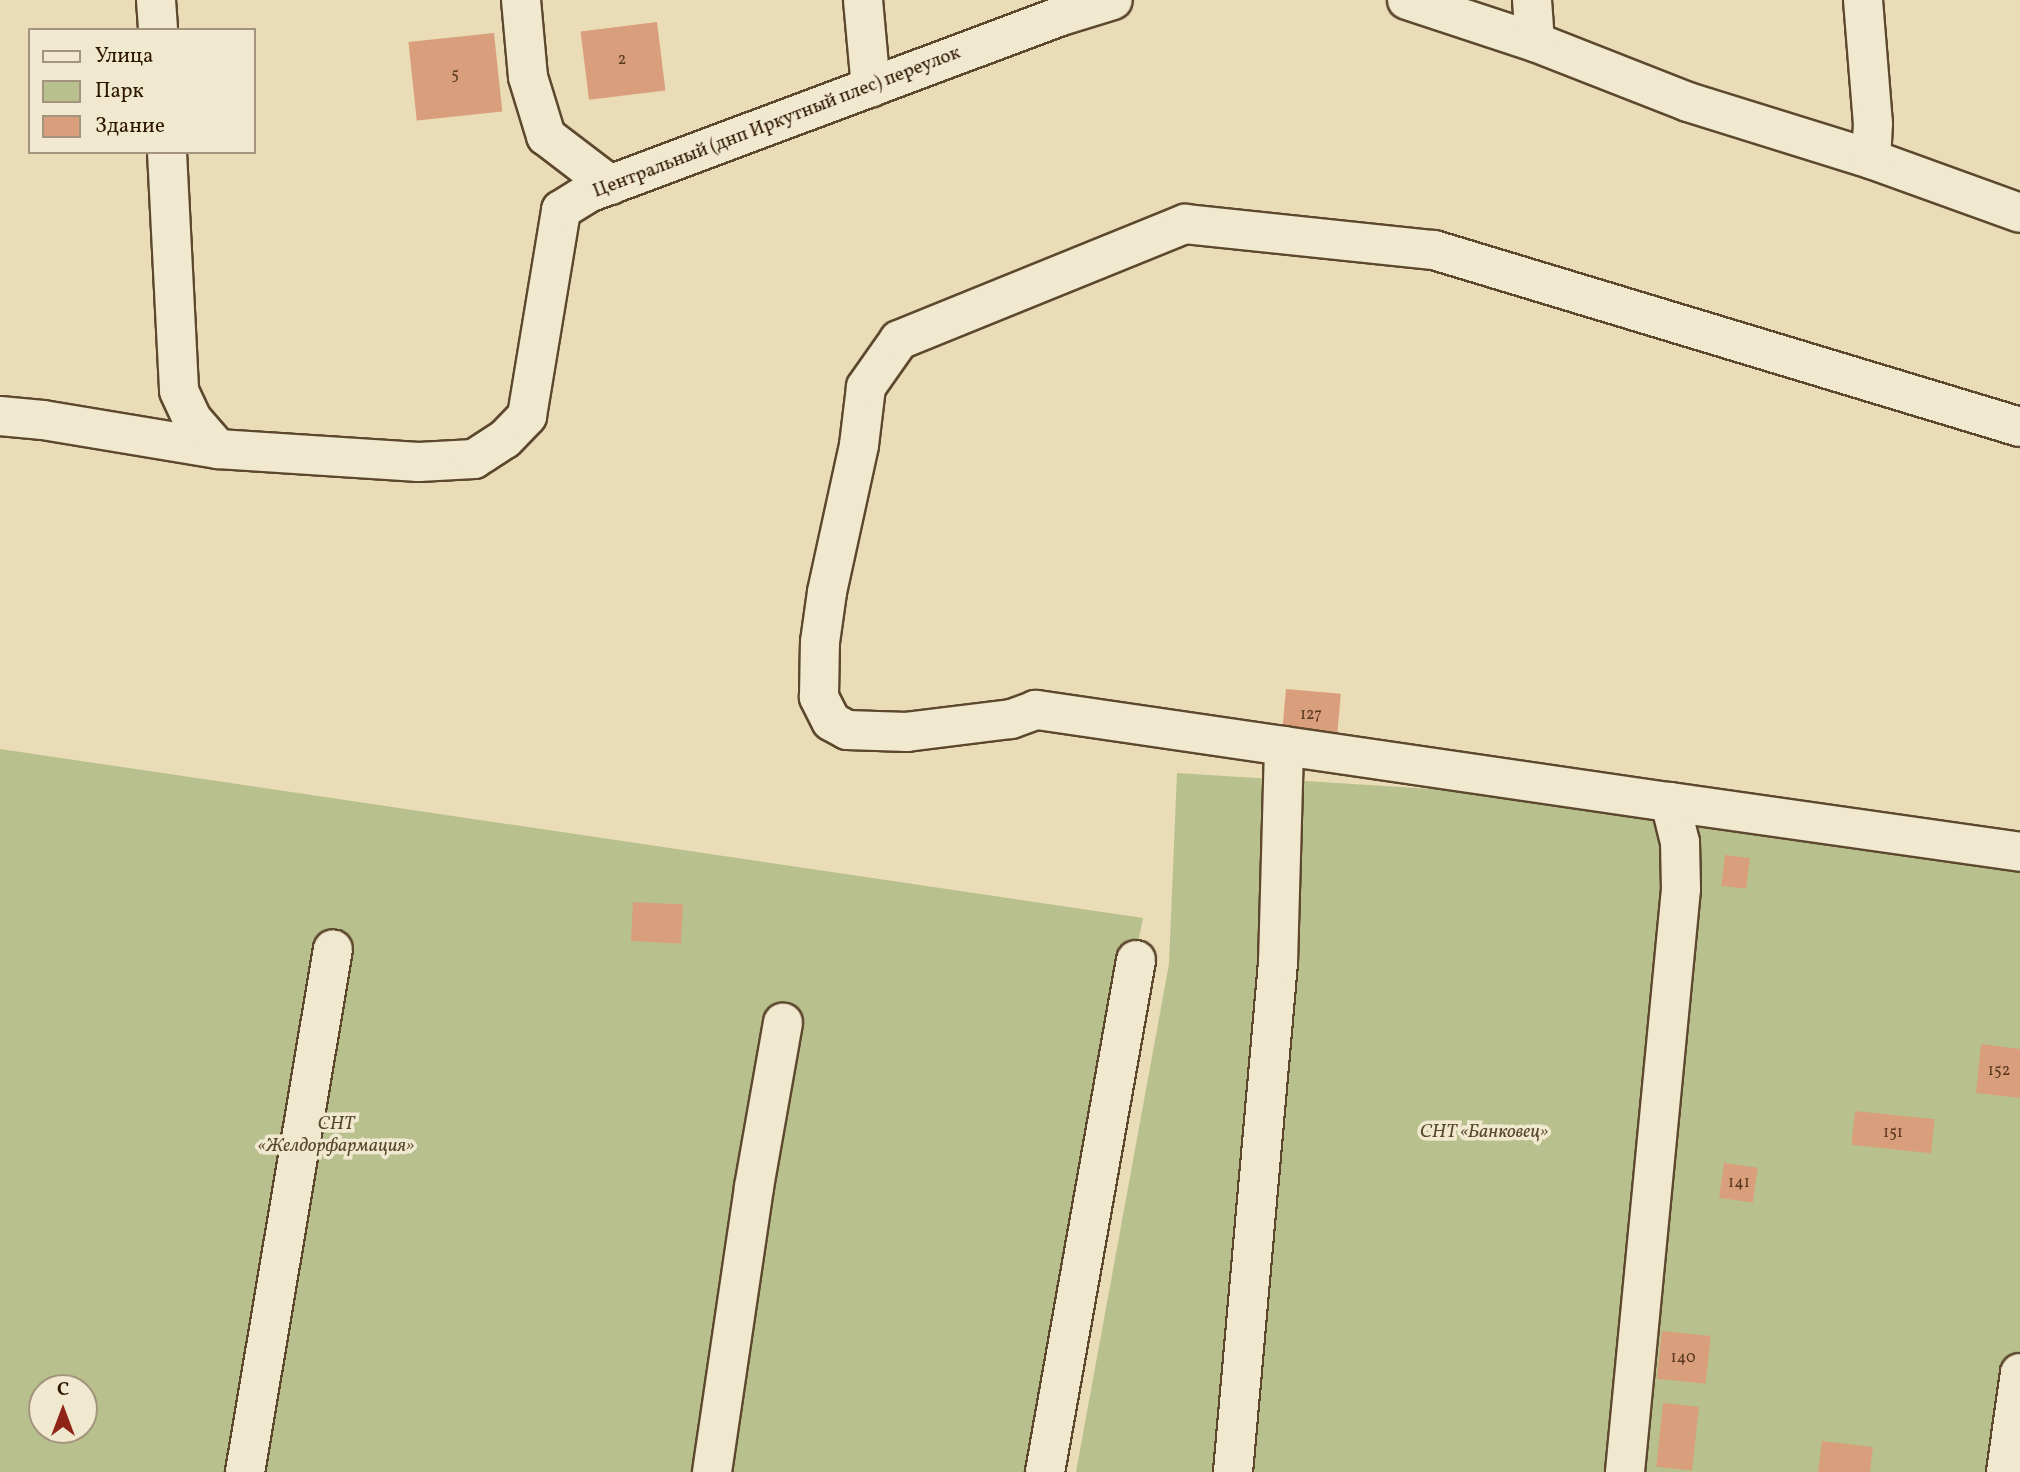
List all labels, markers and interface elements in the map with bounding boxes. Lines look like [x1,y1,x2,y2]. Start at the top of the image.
legend [28,28,256,154]
text: Улица [95,42,153,71]
street label: Центральный (днп Иркутный плес) переулок [590,42,964,204]
house number: 2 [618,50,626,70]
house number: 5 [451,65,459,85]
text: Парк [95,77,144,106]
text: Здание [95,112,165,141]
house number: 127 [1300,705,1322,725]
house number: 152 [1988,1061,2010,1081]
park label: СНТ «Желдорфармация» [258,1114,414,1158]
park label: СНТ «Банковец» [1420,1122,1548,1144]
house number: 151 [1883,1123,1903,1143]
house number: 141 [1728,1173,1750,1193]
house number: 140 [1670,1348,1696,1368]
north arrow [28,1374,98,1444]
text: С [57,1377,69,1403]

